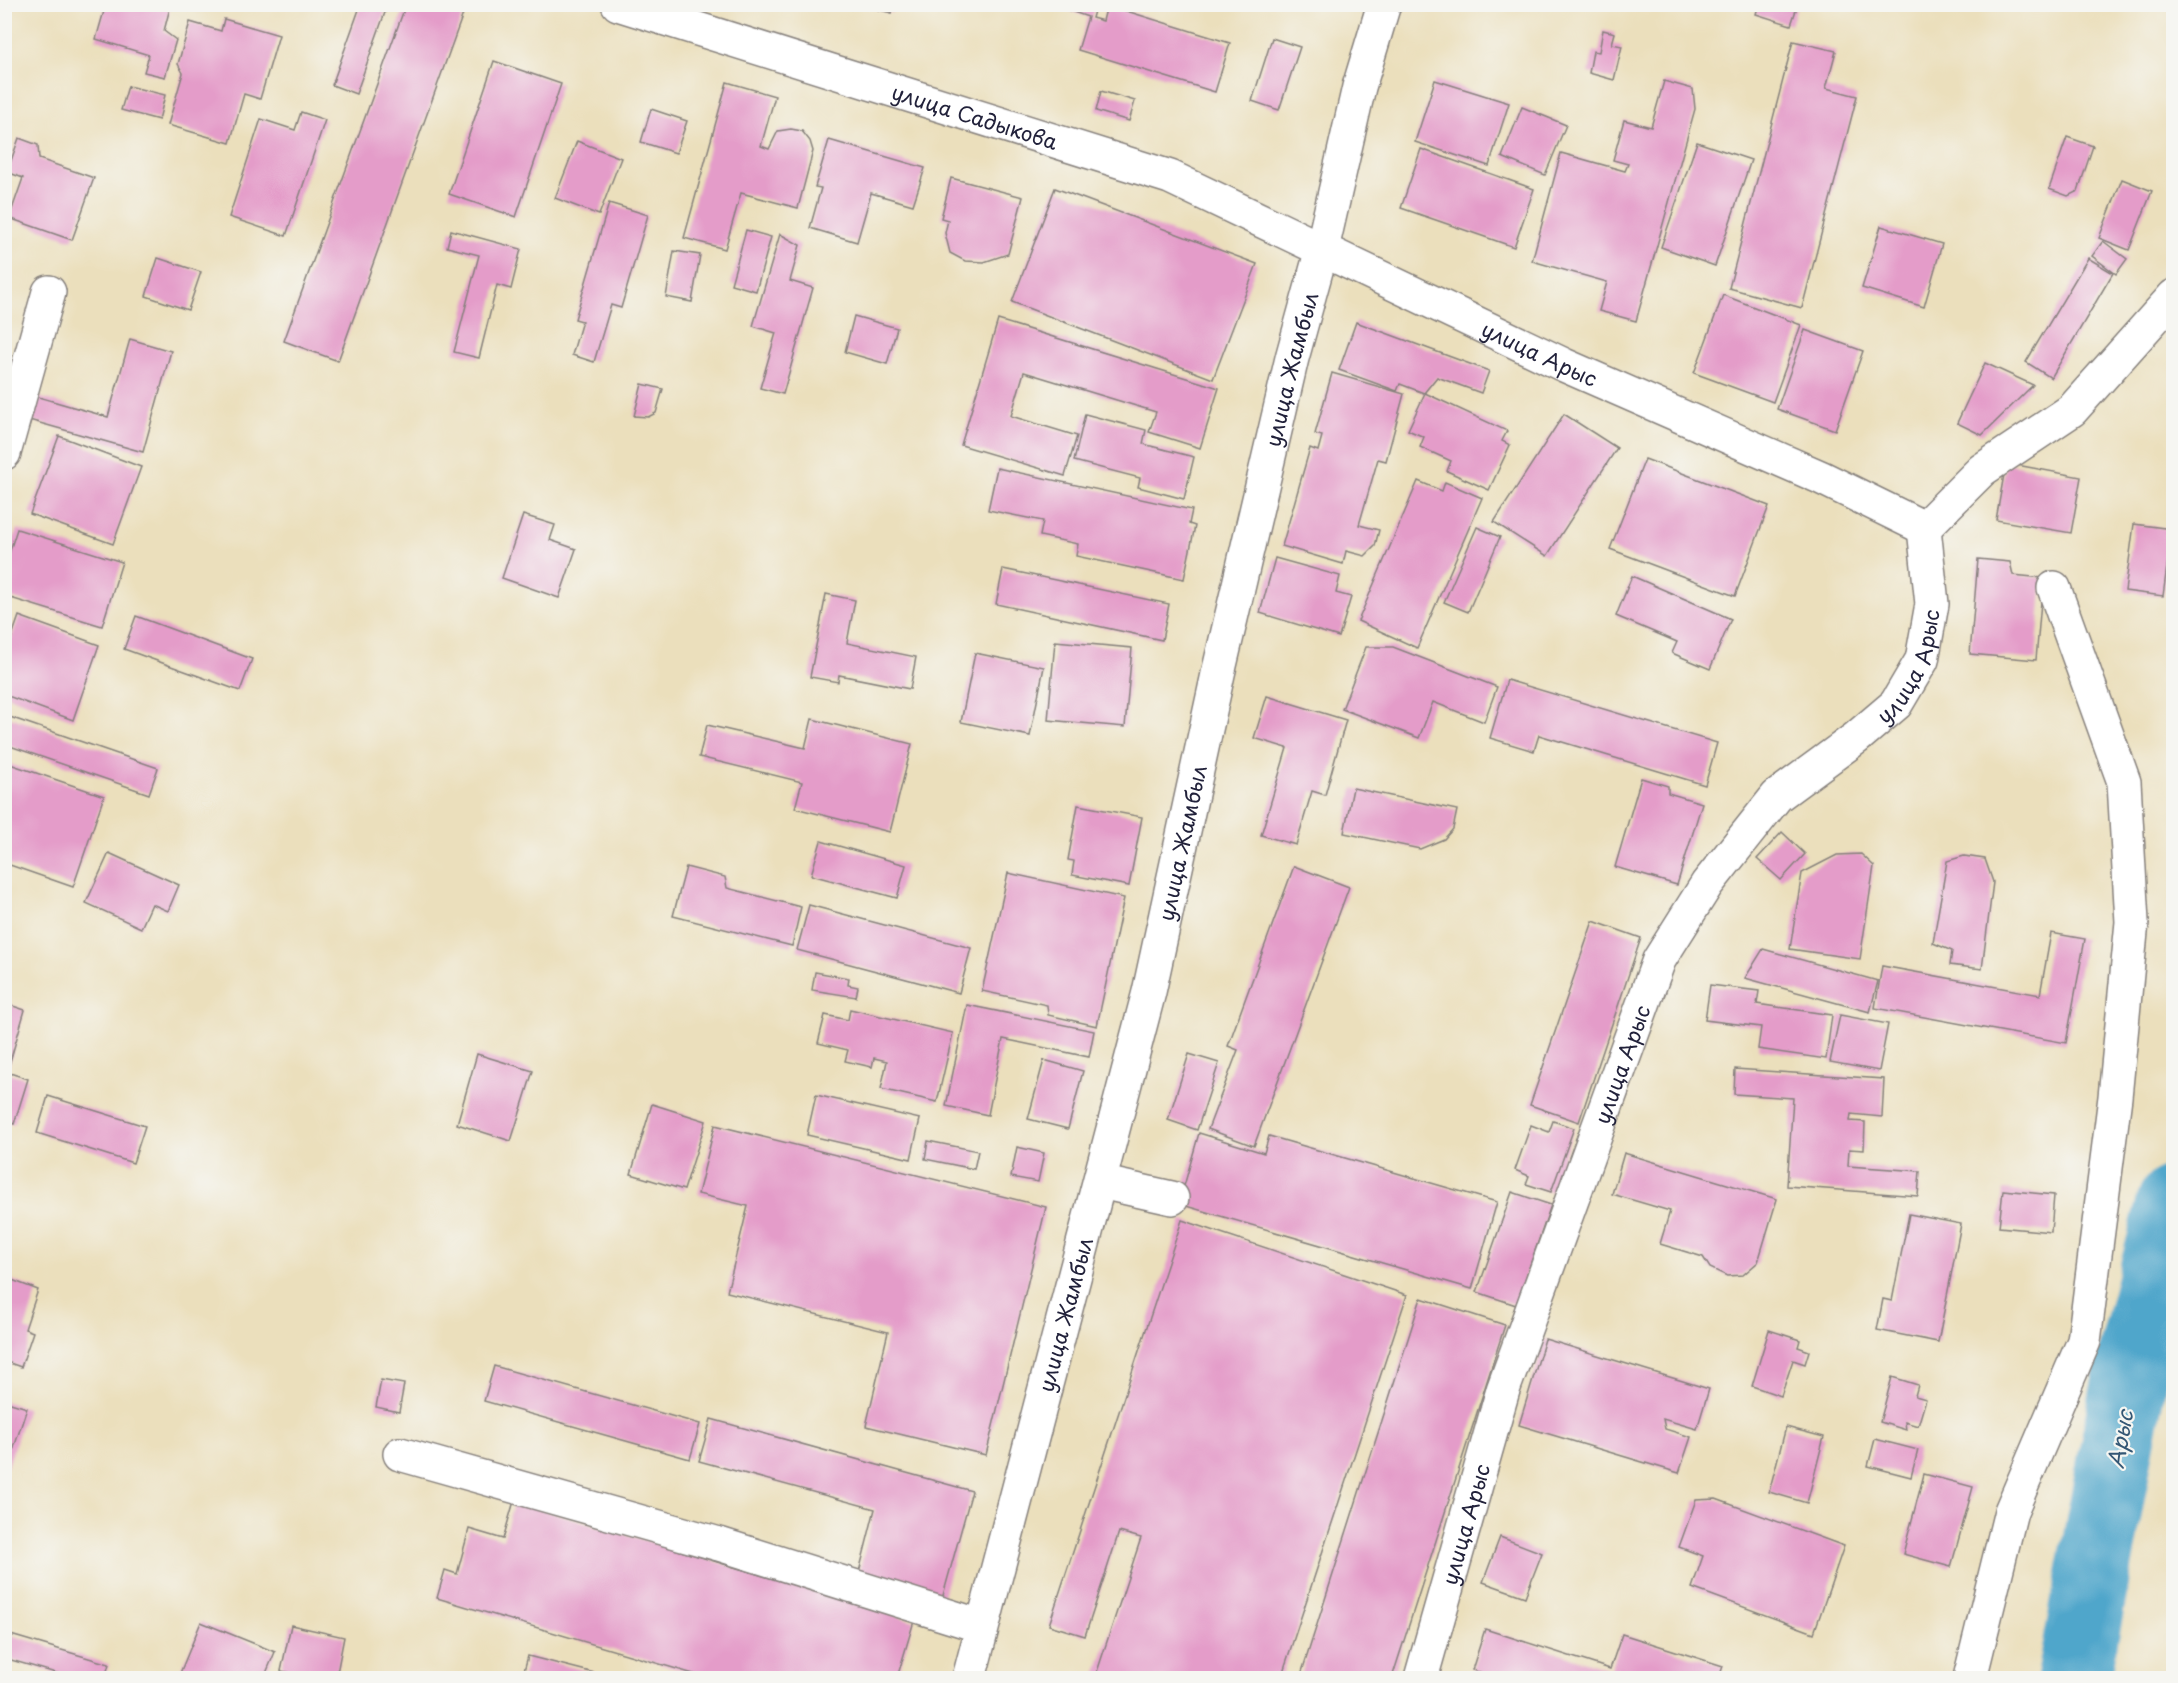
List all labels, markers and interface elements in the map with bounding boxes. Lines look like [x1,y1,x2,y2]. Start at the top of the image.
street label: улица Садыкова [888,75,1062,157]
street label: улица Жамбыл [1256,288,1326,450]
street label: улица Арыс [1476,312,1603,394]
street label: улица Арыс [1869,606,1947,730]
street label: улица Жамбыл [1149,762,1214,924]
street label: улица Арыс [1585,1000,1657,1128]
street label: улица Жамбыл [1029,1233,1100,1395]
water label: Арыс [2098,1405,2141,1471]
street label: улица Арыс [1432,1460,1497,1588]

